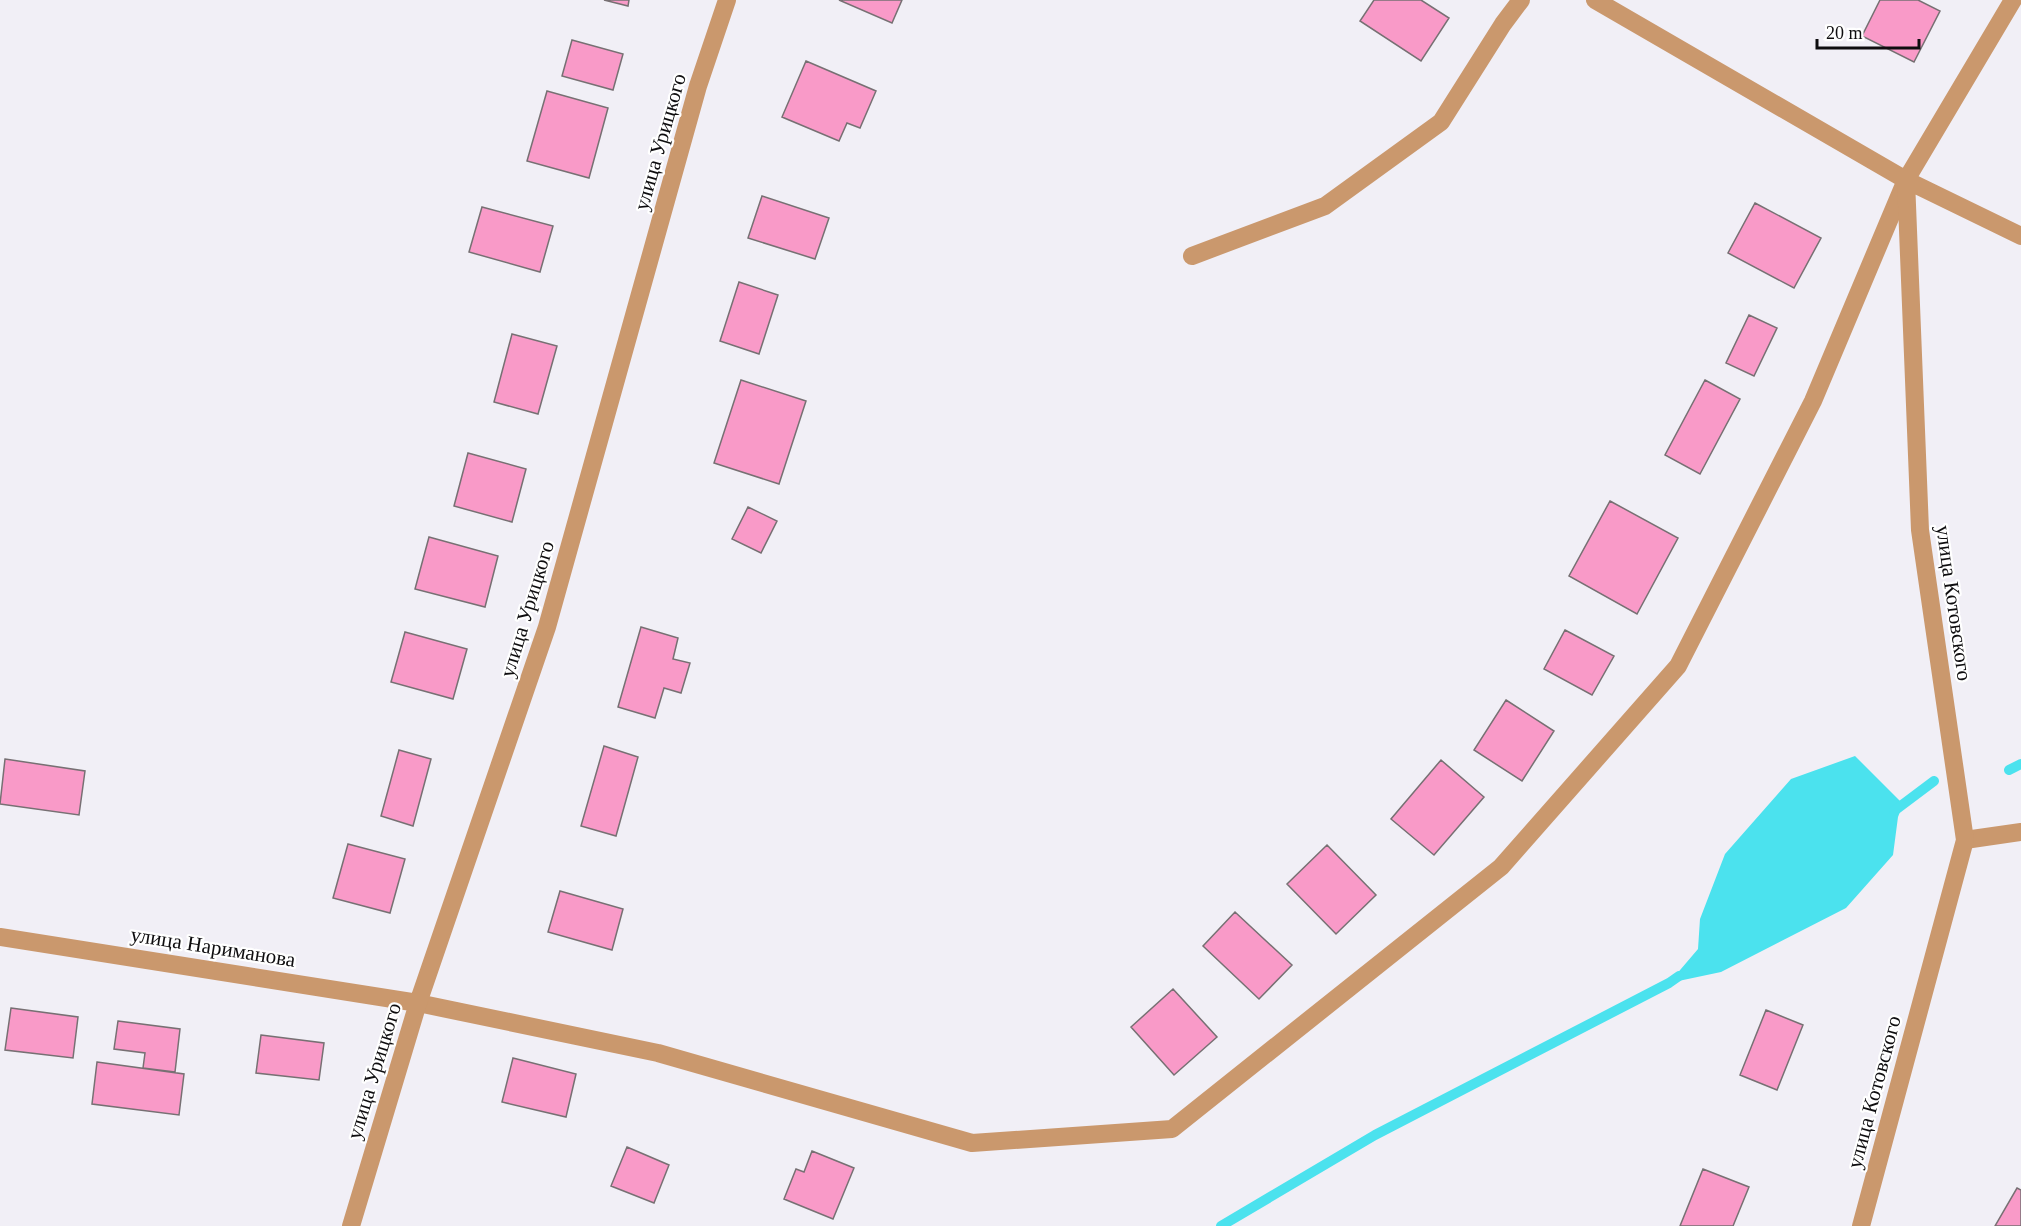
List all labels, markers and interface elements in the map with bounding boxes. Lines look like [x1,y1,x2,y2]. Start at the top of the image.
scale bar [1817,12,1919,50]
text: 20 m [1826,23,1863,43]
street label: улица Урицкого [629,71,691,213]
street label: улица Котовского [1931,524,1977,682]
street label: улица Урицкого [495,538,559,680]
street label: улица Нариманова [129,922,298,972]
street label: улица Урицкого [342,1000,406,1142]
street label: улица Котовского [1842,1013,1906,1171]

